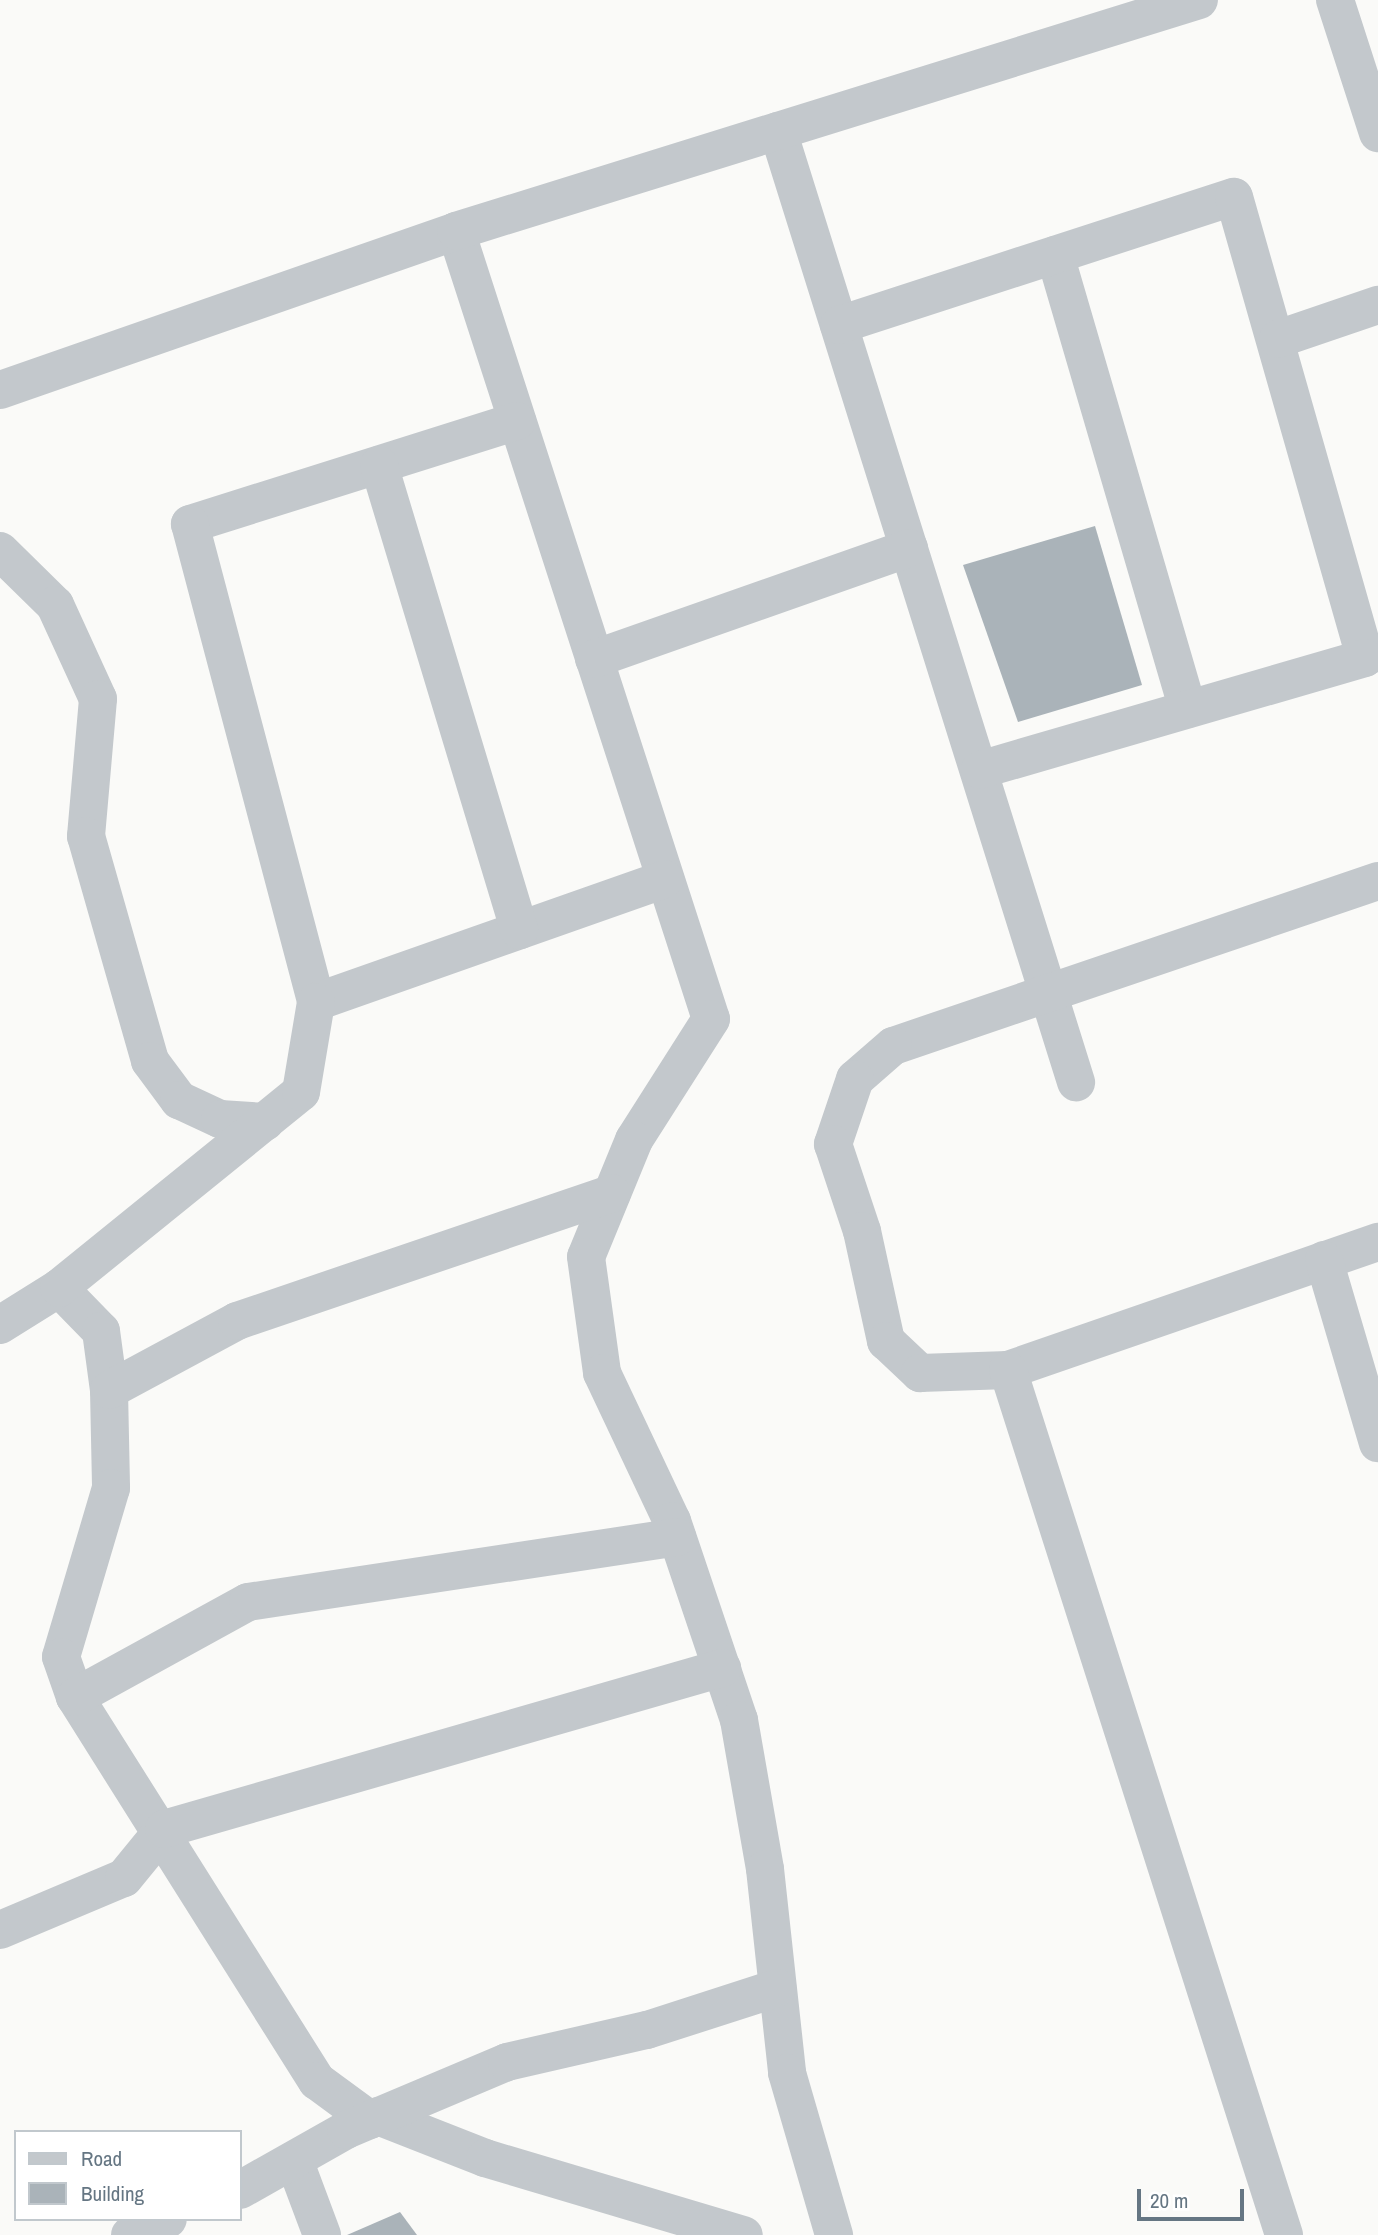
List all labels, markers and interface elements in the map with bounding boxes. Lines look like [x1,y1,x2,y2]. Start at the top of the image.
legend [14,2130,242,2221]
text: Road [81,2144,122,2173]
scale bar [1140,2176,1247,2220]
text: Building [81,2179,144,2208]
text: 20 m [1150,2186,1188,2215]

